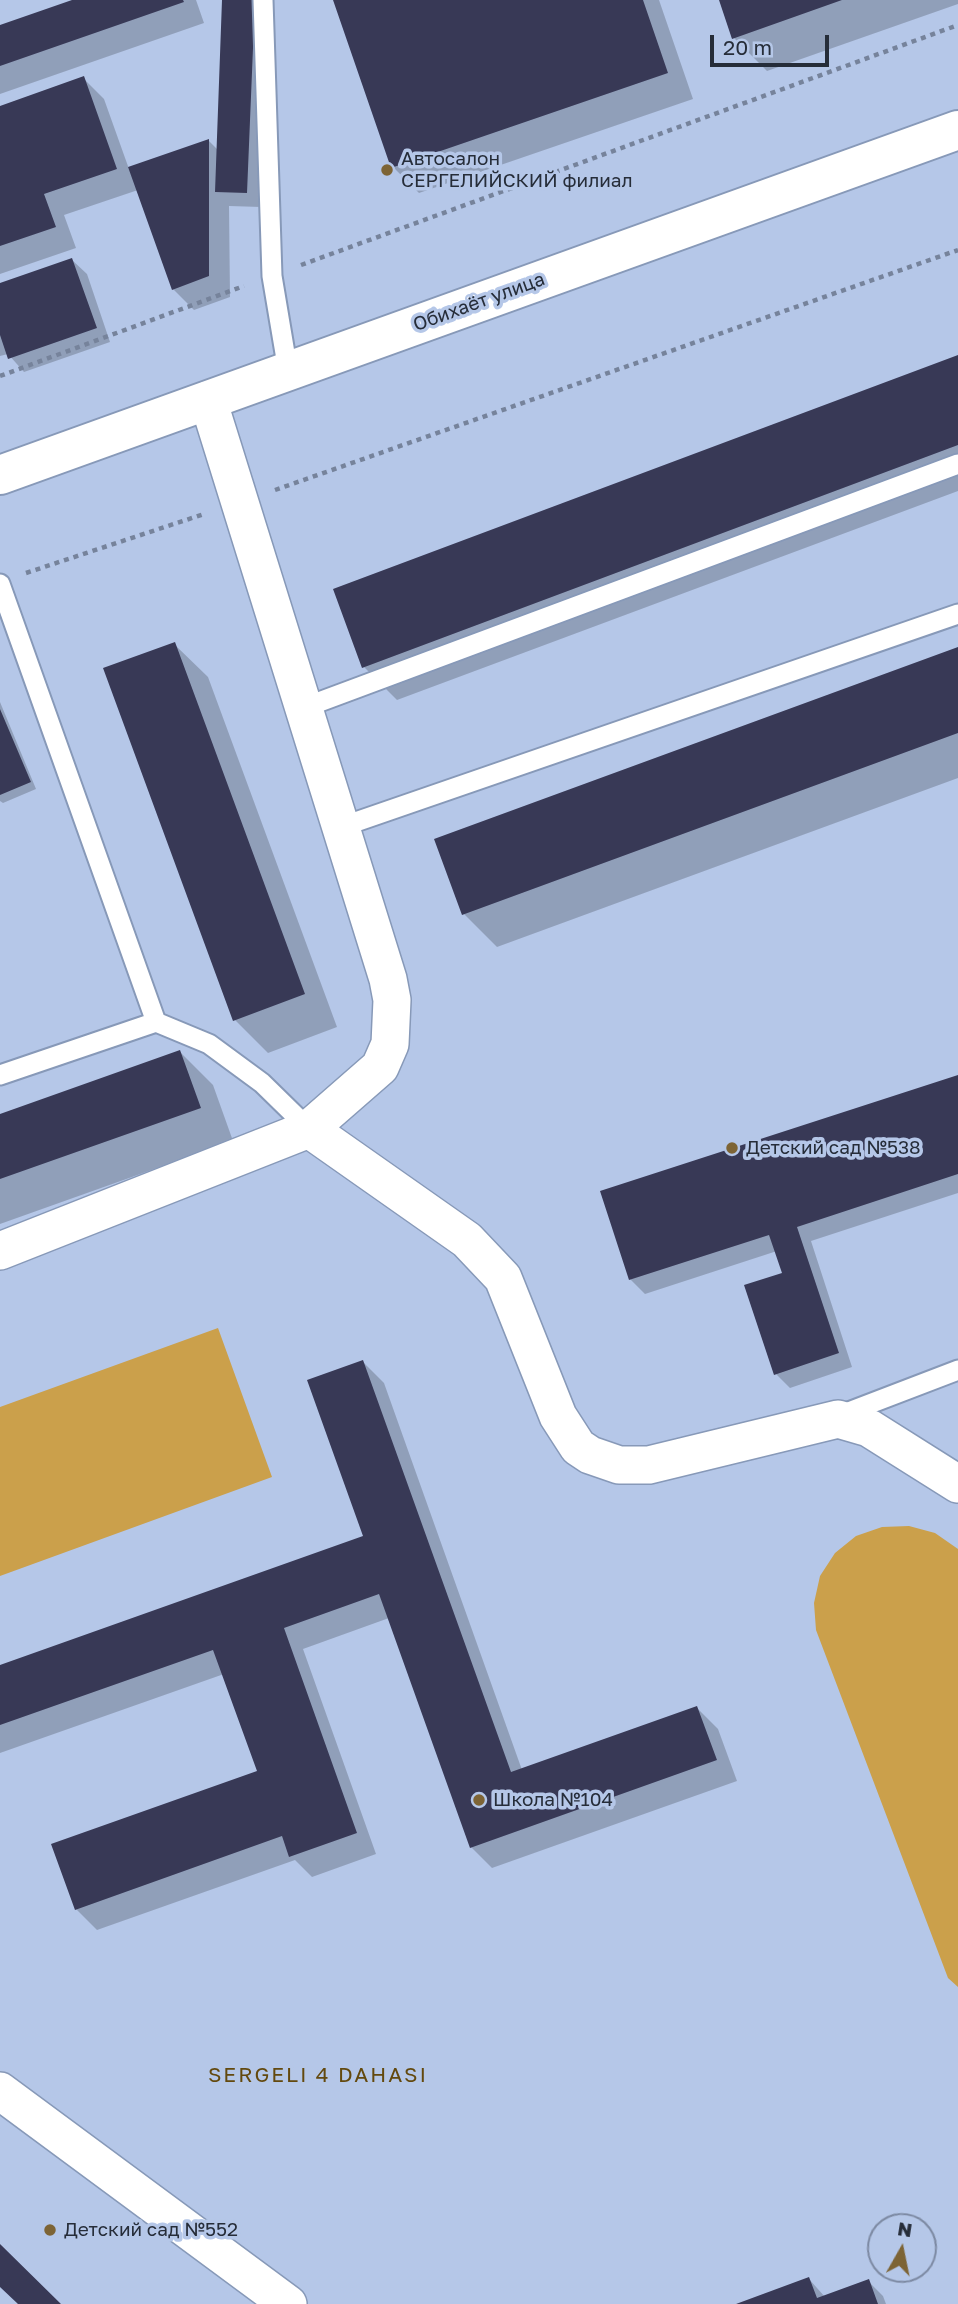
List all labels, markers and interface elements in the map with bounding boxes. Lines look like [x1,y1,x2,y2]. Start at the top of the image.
scale bar [713,21,832,65]
text: 20 m [723,34,772,60]
place label: Автосалон СЕРГЕЛИЙСКИЙ филиал [401,148,633,192]
marker: Автосалон СЕРГЕЛИЙСКИЙ филиал [379,162,395,178]
street label: Обихаёт улица [410,268,548,336]
place label: Детский сад №538 [746,1137,921,1159]
marker: Детский сад №538 [724,1140,740,1156]
place label: Школа №104 [493,1789,613,1811]
marker: Школа №104 [471,1792,487,1808]
district label: SERGELI 4 DAHASI [210,2062,426,2088]
north arrow [867,2213,937,2283]
text: N [896,2216,914,2241]
place label: Детский сад №552 [64,2219,238,2241]
marker: Детский сад №552 [42,2222,58,2238]

